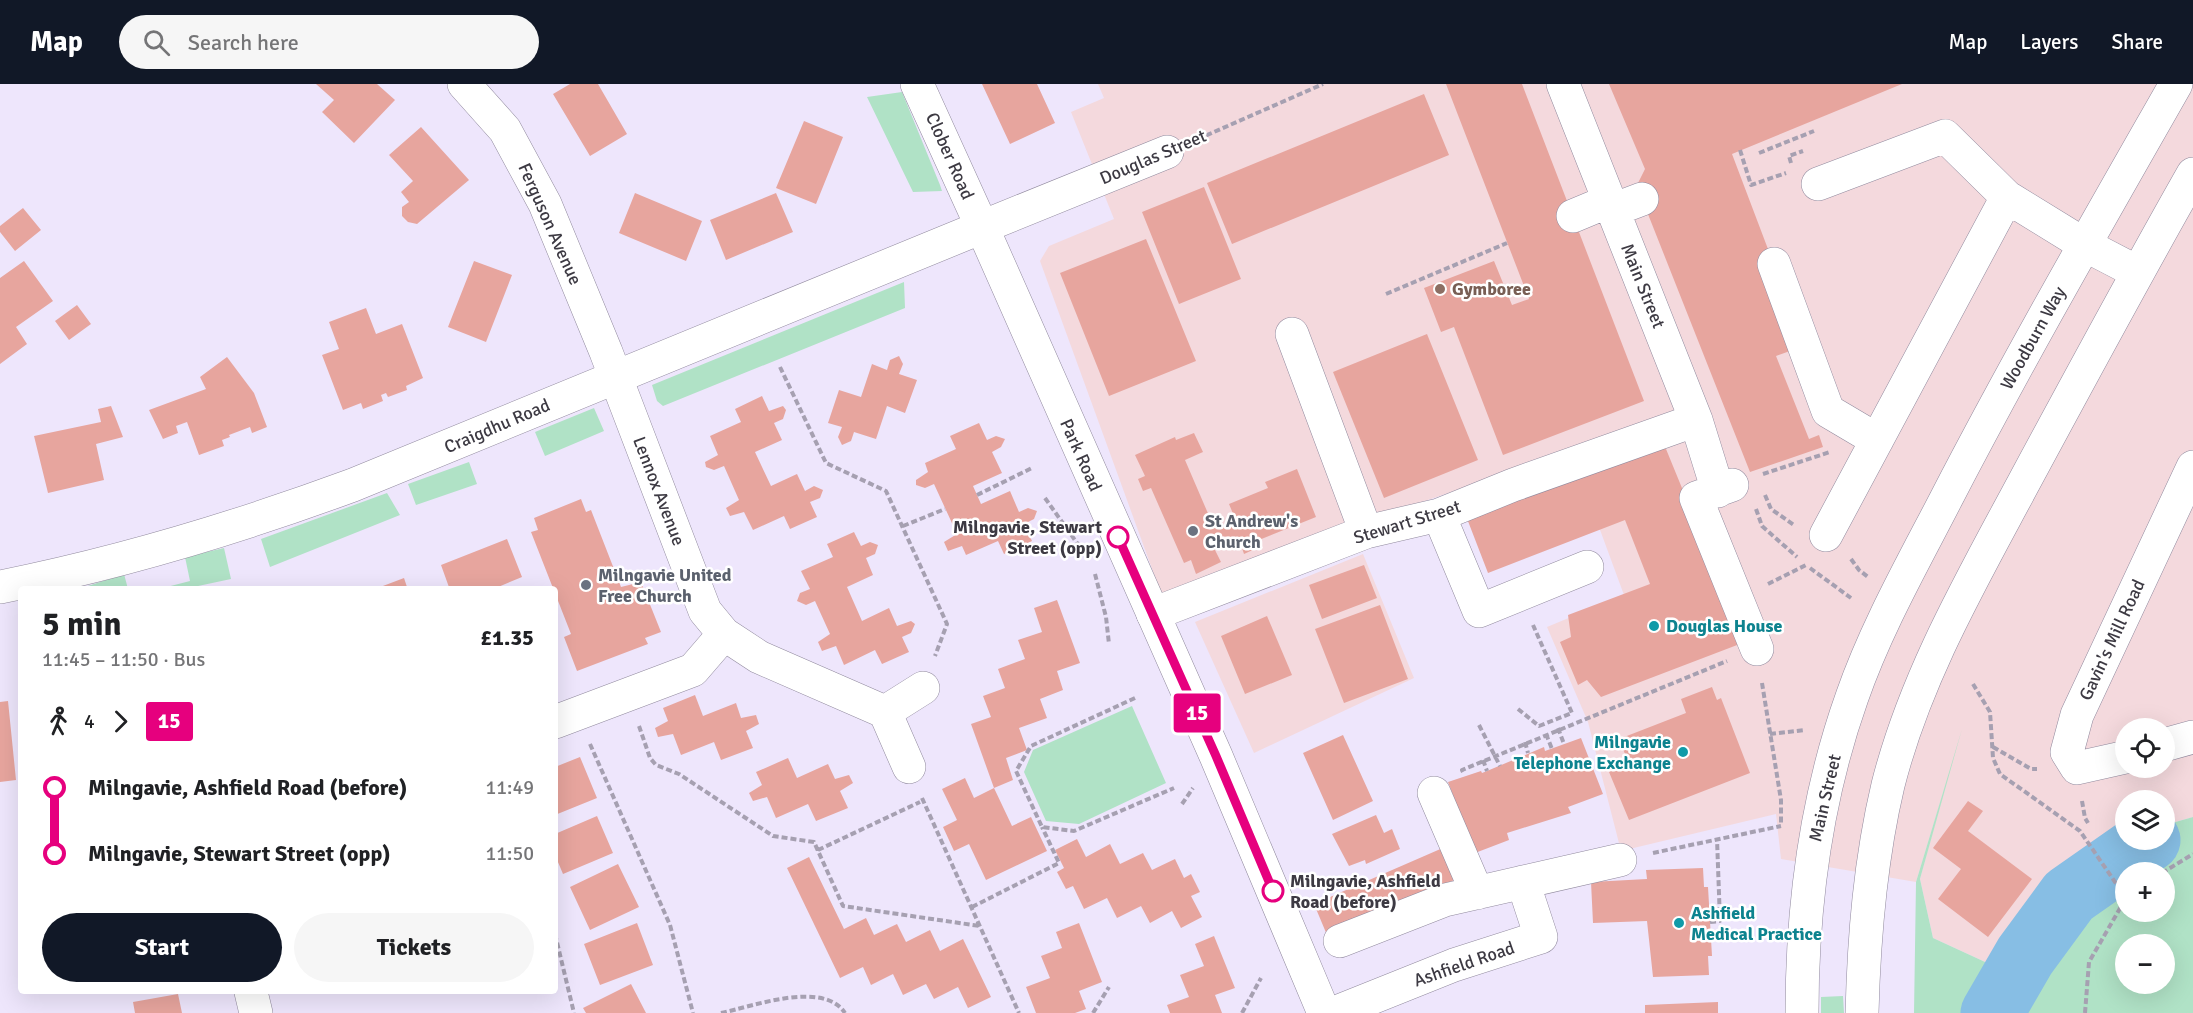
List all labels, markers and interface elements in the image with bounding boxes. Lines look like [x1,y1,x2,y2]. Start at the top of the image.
search box [119,15,539,69]
text: Map [30,25,83,59]
icon: search [140,26,173,59]
text: Search here [188,29,299,56]
text: Map [1949,29,1987,55]
text: Layers [2020,29,2078,55]
text: Share [2111,29,2163,55]
street label: Clober Road [921,109,979,203]
street label: Douglas Street [1096,125,1210,189]
street label: Ferguson Avenue [513,160,587,288]
street label: Main Street [1616,240,1670,332]
place label: Gymboree [1452,278,1531,300]
marker: Gymboree [1433,282,1447,296]
street label: Woodburn Way [1996,282,2071,393]
street label: Craigdhu Road [441,394,553,458]
street label: Park Road [1055,415,1107,495]
street label: Lennox Avenue [628,433,690,549]
street label: Stewart Street [1351,495,1463,549]
place label: St Andrew's Church [1205,510,1298,553]
place label: Milngavie, Stewart Street (opp) [953,516,1102,559]
marker: St Andrew's Church [1186,524,1200,538]
marker: Milngavie, Stewart Street (opp) [1107,526,1129,548]
place label: Milngavie United Free Church [598,564,732,607]
street label: Gavin's Mill Road [2074,576,2150,704]
marker: Milngavie United Free Church [579,578,593,592]
text: 5 min [42,604,122,645]
place label: Douglas House [1666,615,1782,637]
marker: Douglas House [1647,619,1661,633]
text: £1.35 [480,624,534,651]
text: 11:45 – 11:50 · Bus [42,647,205,672]
line badge: 15 [1170,694,1224,732]
text: 15 [1186,700,1208,726]
icon: walk [42,705,75,738]
icon: forward [104,705,137,738]
text: 15 [158,708,181,734]
text: 4 [84,709,95,734]
map controls [2115,718,2175,994]
button: locate [2115,718,2175,778]
place label: Milngavie Telephone Exchange [1514,731,1671,774]
marker: Milngavie Telephone Exchange [1676,745,1690,759]
street label: Main Street [1804,752,1846,844]
text: Milngavie, Ashfield Road (before) [88,774,407,801]
text: 11:49 [485,775,534,800]
button: layers [2115,790,2175,850]
text: Milngavie, Stewart Street (opp) [88,840,391,867]
text: 11:50 [485,841,534,866]
button: + [2115,862,2175,922]
place label: Milngavie, Ashfield Road (before) [1290,870,1441,913]
marker: Milngavie, Ashfield Road (before) [1262,880,1284,902]
place label: Ashfield Medical Practice [1691,902,1822,945]
button: Start [42,913,282,982]
button: Tickets [294,913,534,982]
marker: Ashfield Medical Practice [1672,916,1686,930]
button: − [2115,934,2175,994]
street label: Ashfield Road [1411,936,1517,992]

